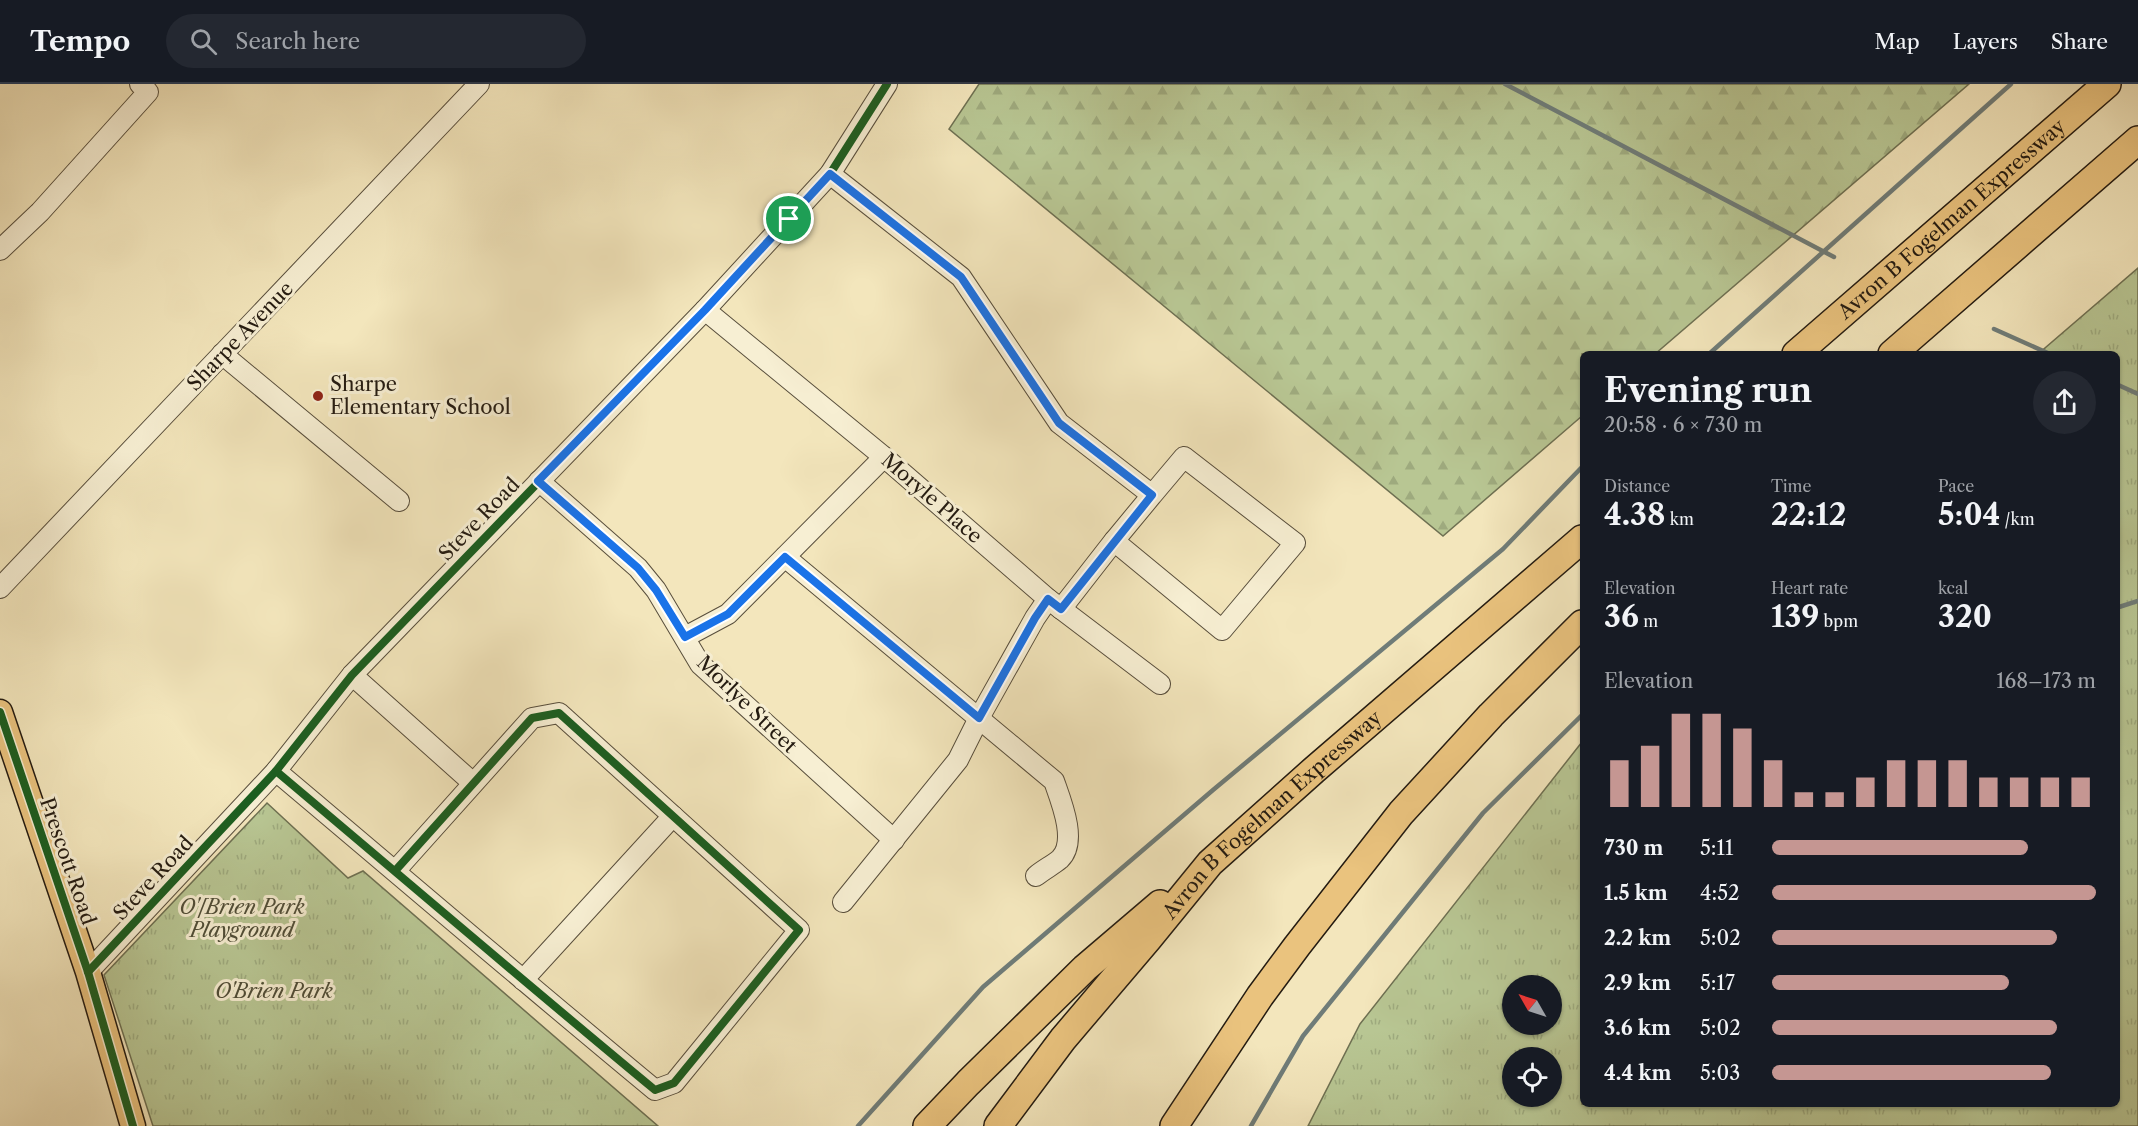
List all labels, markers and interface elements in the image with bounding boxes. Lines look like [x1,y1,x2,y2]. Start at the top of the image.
search box [166,14,586,68]
text: Tempo [30,24,130,58]
icon: search [187,25,220,58]
text: Search here [235,28,360,55]
text: Map [1875,29,1920,54]
text: Layers [1953,29,2018,54]
text: Share [2051,29,2108,54]
street label: Avron B Fogelman Expressway [1832,113,2071,325]
pin [763,193,814,244]
icon: arrive [772,202,805,235]
street label: Sharpe Avenue [182,276,298,396]
text: Evening run [1604,370,1812,411]
button: share [2033,371,2096,434]
place label: Sharpe Elementary School [330,372,511,419]
marker: Sharpe Elementary School [311,389,325,403]
text: 20:58 · 6 × 730 m [1604,413,1762,437]
street label: Moryle Place [877,448,987,548]
street label: Steve Road [434,472,524,566]
text: Distance [1604,476,1670,496]
text: Time [1771,476,1811,496]
text: Pace [1938,476,1974,496]
text: 4.38 [1604,496,1666,533]
text: 22:12 [1771,496,1847,533]
text: 5:04 [1938,496,2000,533]
text: km [1666,509,1694,529]
text: /km [2000,509,2035,529]
text: Elevation [1604,578,1675,598]
text: Heart rate [1771,578,1848,598]
text: kcal [1938,578,1968,598]
text: 36 [1604,598,1639,635]
text: 139 [1771,598,1819,635]
text: 320 [1938,598,1992,635]
text: m [1639,611,1658,631]
text: bpm [1819,611,1858,631]
street label: Morlye Street [692,650,802,758]
text: Elevation [1604,669,1693,693]
text: 168–173 m [1996,669,2096,693]
street label: Avron B Fogelman Expressway [1157,705,1387,924]
street label: Prescott Road [35,794,101,928]
street label: Steve Road [108,831,198,925]
text: 730 m [1604,836,1663,860]
text: 5:11 [1700,836,1733,860]
text: 1.5 km [1604,881,1668,905]
text: 4:52 [1700,881,1740,905]
park label: O'[Brien Park Playground [179,895,305,942]
text: 2.2 km [1604,926,1671,950]
text: 5:02 [1700,926,1741,950]
text: 2.9 km [1604,971,1671,995]
text: 5:17 [1700,971,1735,995]
north arrow [1502,975,1562,1035]
map controls [1502,975,1562,1107]
park label: O'Brien Park [215,979,334,1003]
text: 3.6 km [1604,1016,1671,1040]
text: 5:02 [1700,1016,1741,1040]
button: locate [1502,1047,1562,1107]
text: 4.4 km [1604,1061,1671,1085]
text: 5:03 [1700,1061,1740,1085]

